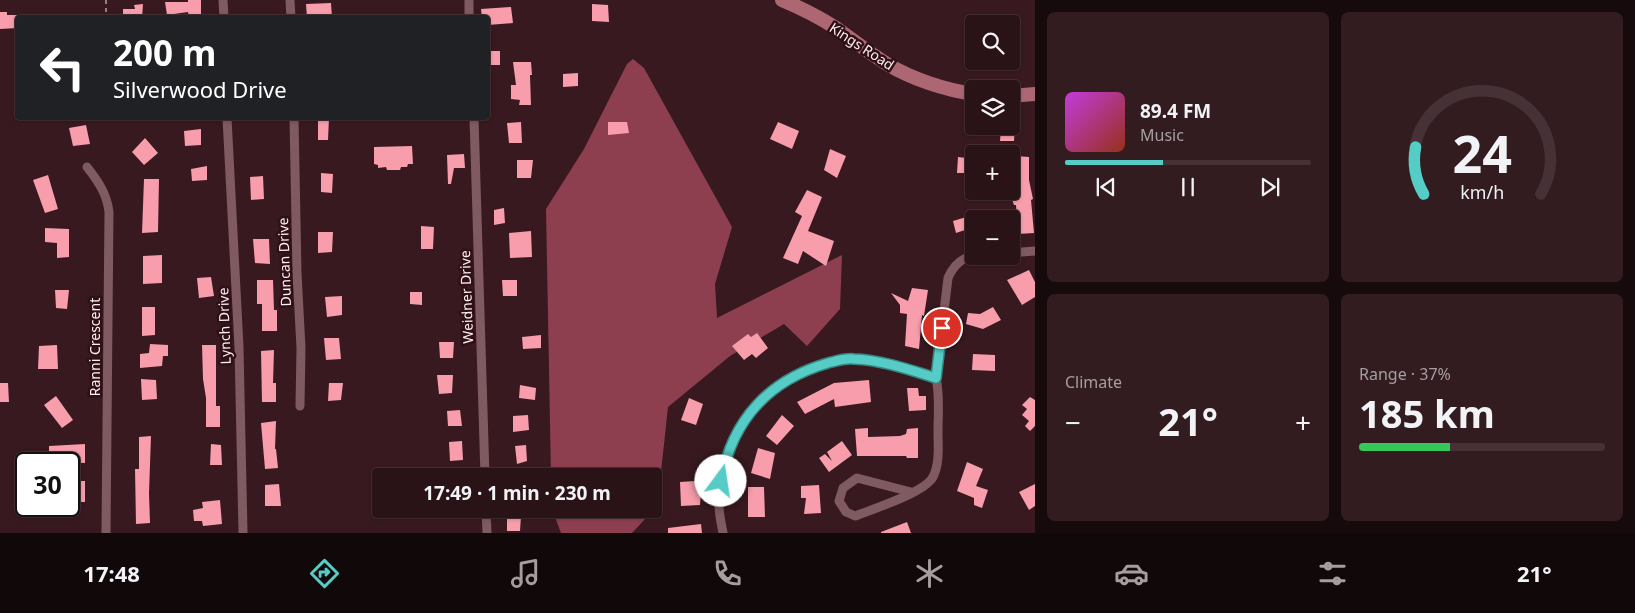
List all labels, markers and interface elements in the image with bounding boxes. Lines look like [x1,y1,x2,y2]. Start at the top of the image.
map controls [965,15,1020,265]
button: search [965,15,1020,70]
street label: Kings Road [826,18,898,74]
text: 200 m [113,29,216,76]
icon: left [30,35,95,100]
text: Silverwood Drive [113,74,287,104]
button: layers [965,80,1020,135]
text: 89.4 FM [1140,98,1211,124]
text: 24 [1452,117,1512,188]
text: Music [1140,124,1184,146]
button: + [965,145,1020,200]
icon: previous [1092,173,1120,201]
icon: pause [1174,173,1202,201]
icon: next [1256,173,1284,201]
text: km/h [1460,180,1504,204]
button: − [965,210,1020,265]
street label: Duncan Drive [273,217,295,307]
street label: Weidner Drive [455,250,477,344]
street label: Lynch Drive [213,287,235,365]
street label: Ranni Crescent [85,298,104,396]
pin [921,307,963,349]
icon: arrive [928,314,956,342]
text: Range · 37% [1359,363,1451,385]
text: Climate [1065,371,1122,393]
text: 185 km [1359,387,1495,439]
text: 21° [1158,395,1218,447]
text: − [1065,403,1081,441]
text: + [1295,403,1311,441]
speed limit sign: 30 [15,452,80,517]
position arrow [694,454,746,506]
text: 17:49 · 1 min · 230 m [423,480,611,506]
icon: directions [307,556,342,591]
icon: music [508,556,543,591]
icon: phone [710,556,745,591]
icon: climate [912,556,947,591]
icon: car [1114,556,1149,591]
icon: filters [1315,556,1350,591]
text: 17:48 [83,558,140,588]
text: 21° [1517,558,1552,588]

